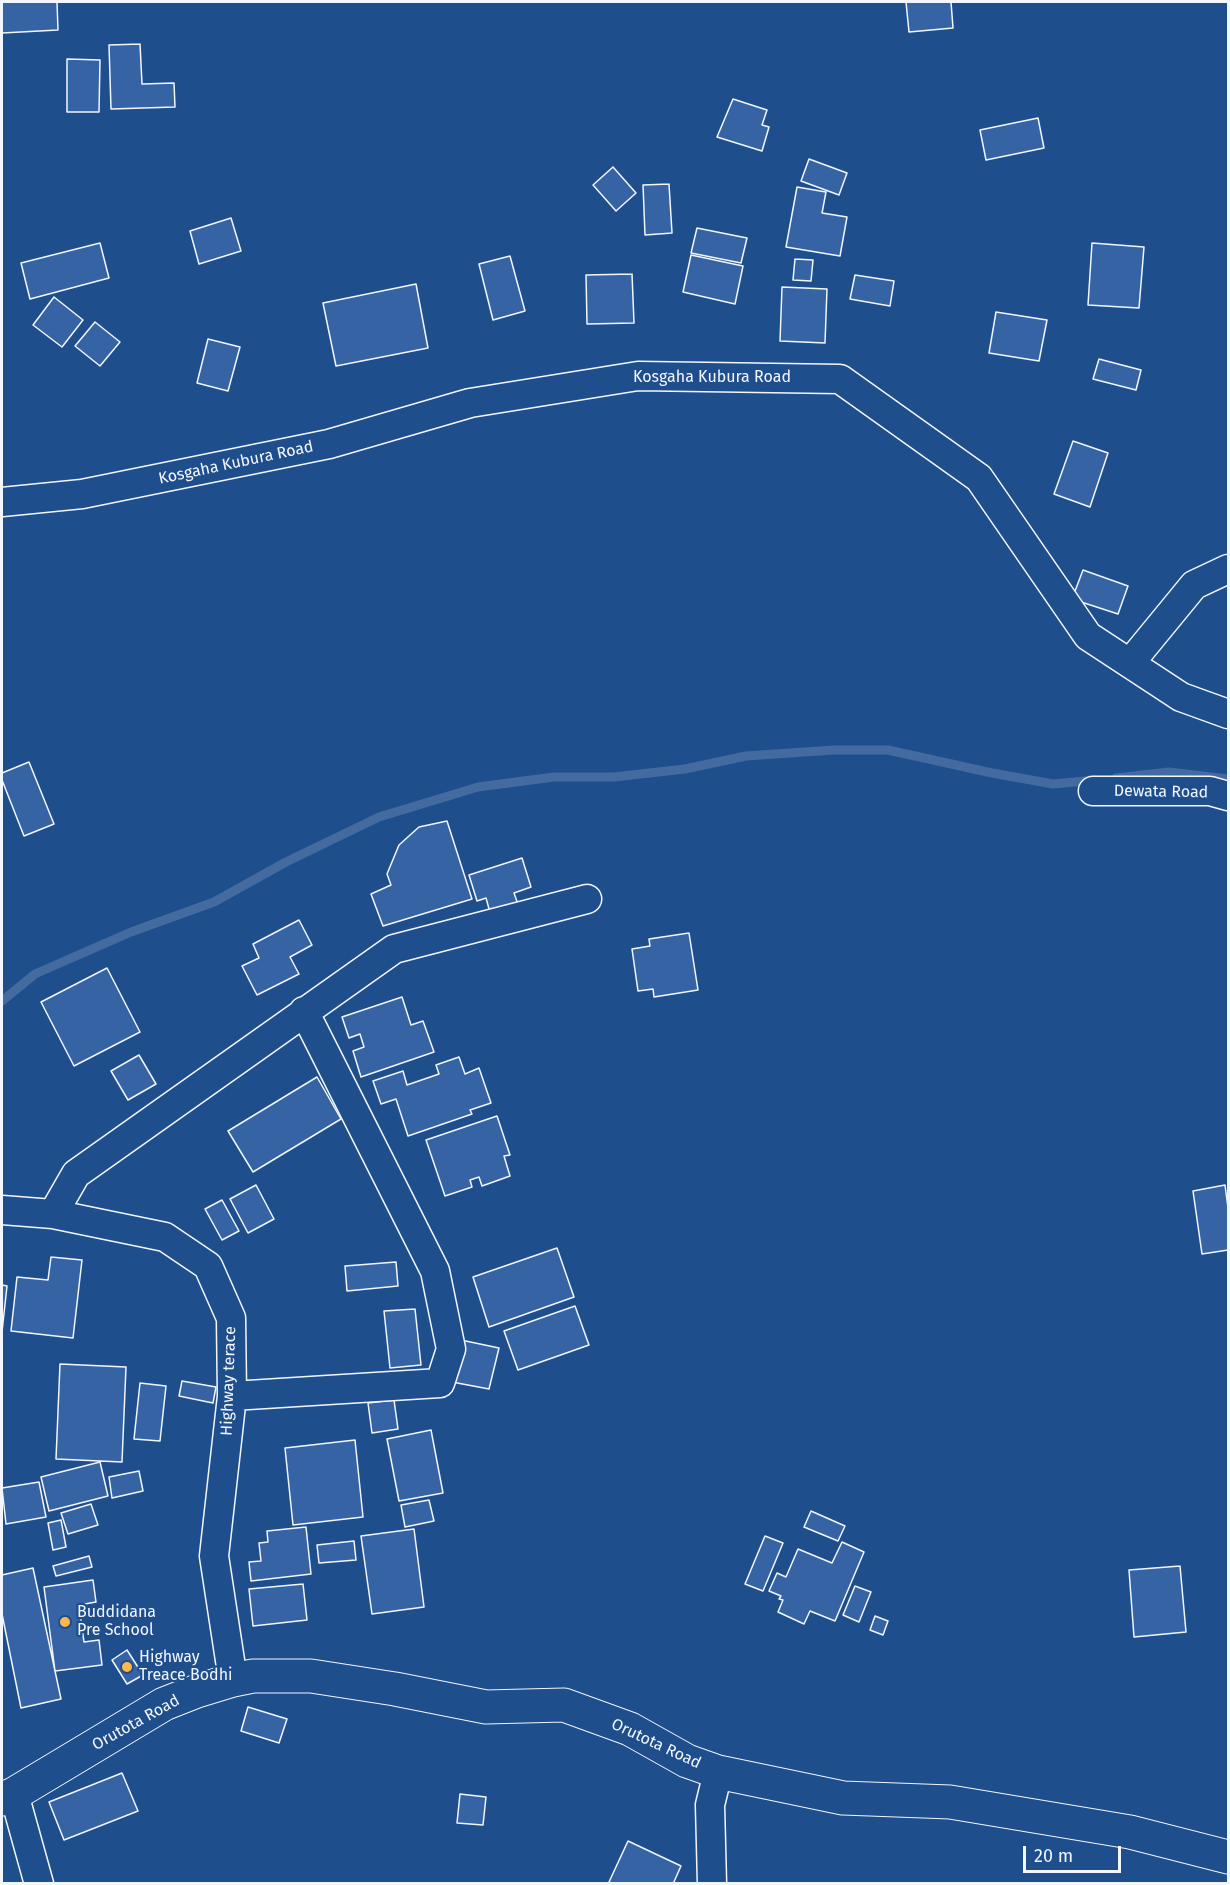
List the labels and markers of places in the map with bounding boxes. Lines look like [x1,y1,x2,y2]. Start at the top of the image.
place label: Buddidana Pre School [77,1603,156,1641]
marker: Buddidana Pre School [58,1615,72,1629]
place label: Highway Treace Bodhi [139,1648,233,1686]
marker: Highway Treace Bodhi [120,1660,134,1674]

